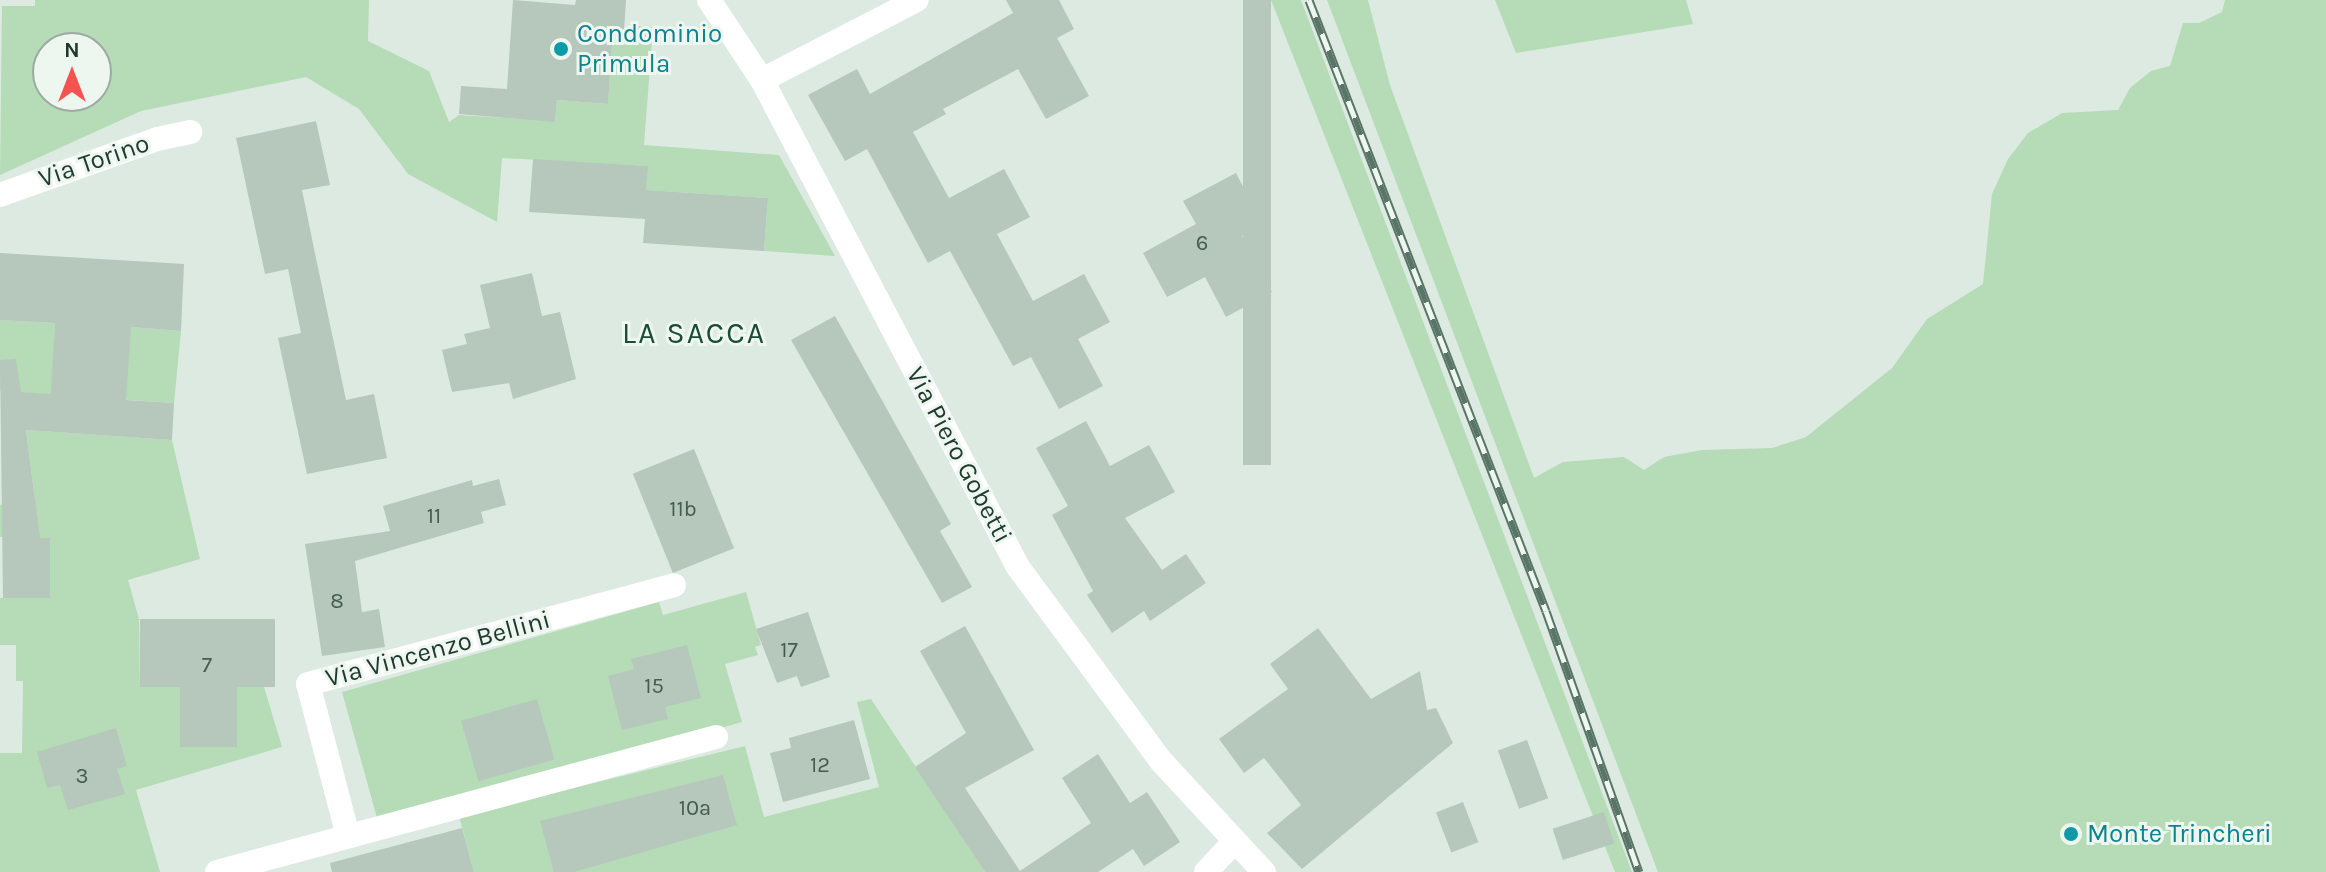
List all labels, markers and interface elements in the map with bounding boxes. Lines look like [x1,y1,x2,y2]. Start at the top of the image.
place label: Condominio Primula [577,18,722,80]
north arrow [32,32,112,112]
text: N [64,37,80,63]
marker: Condominio Primula [552,40,570,58]
street label: Via Torino [35,128,153,194]
house number: 6 [1196,231,1208,257]
district label: LA SACCA [622,315,766,351]
street label: Via Piero Gobetti [899,362,1019,548]
house number: 11b [669,497,697,523]
house number: 11 [427,504,441,530]
house number: 8 [330,589,344,615]
street label: Via Vincenzo Bellini [322,604,554,694]
house number: 17 [780,638,798,664]
house number: 7 [202,653,212,679]
house number: 15 [644,674,664,700]
house number: 12 [810,753,830,779]
house number: 3 [76,764,88,790]
house number: 10a [679,796,711,822]
place label: Monte Trincheri [2087,818,2272,850]
marker: Monte Trincheri [2062,825,2080,843]

